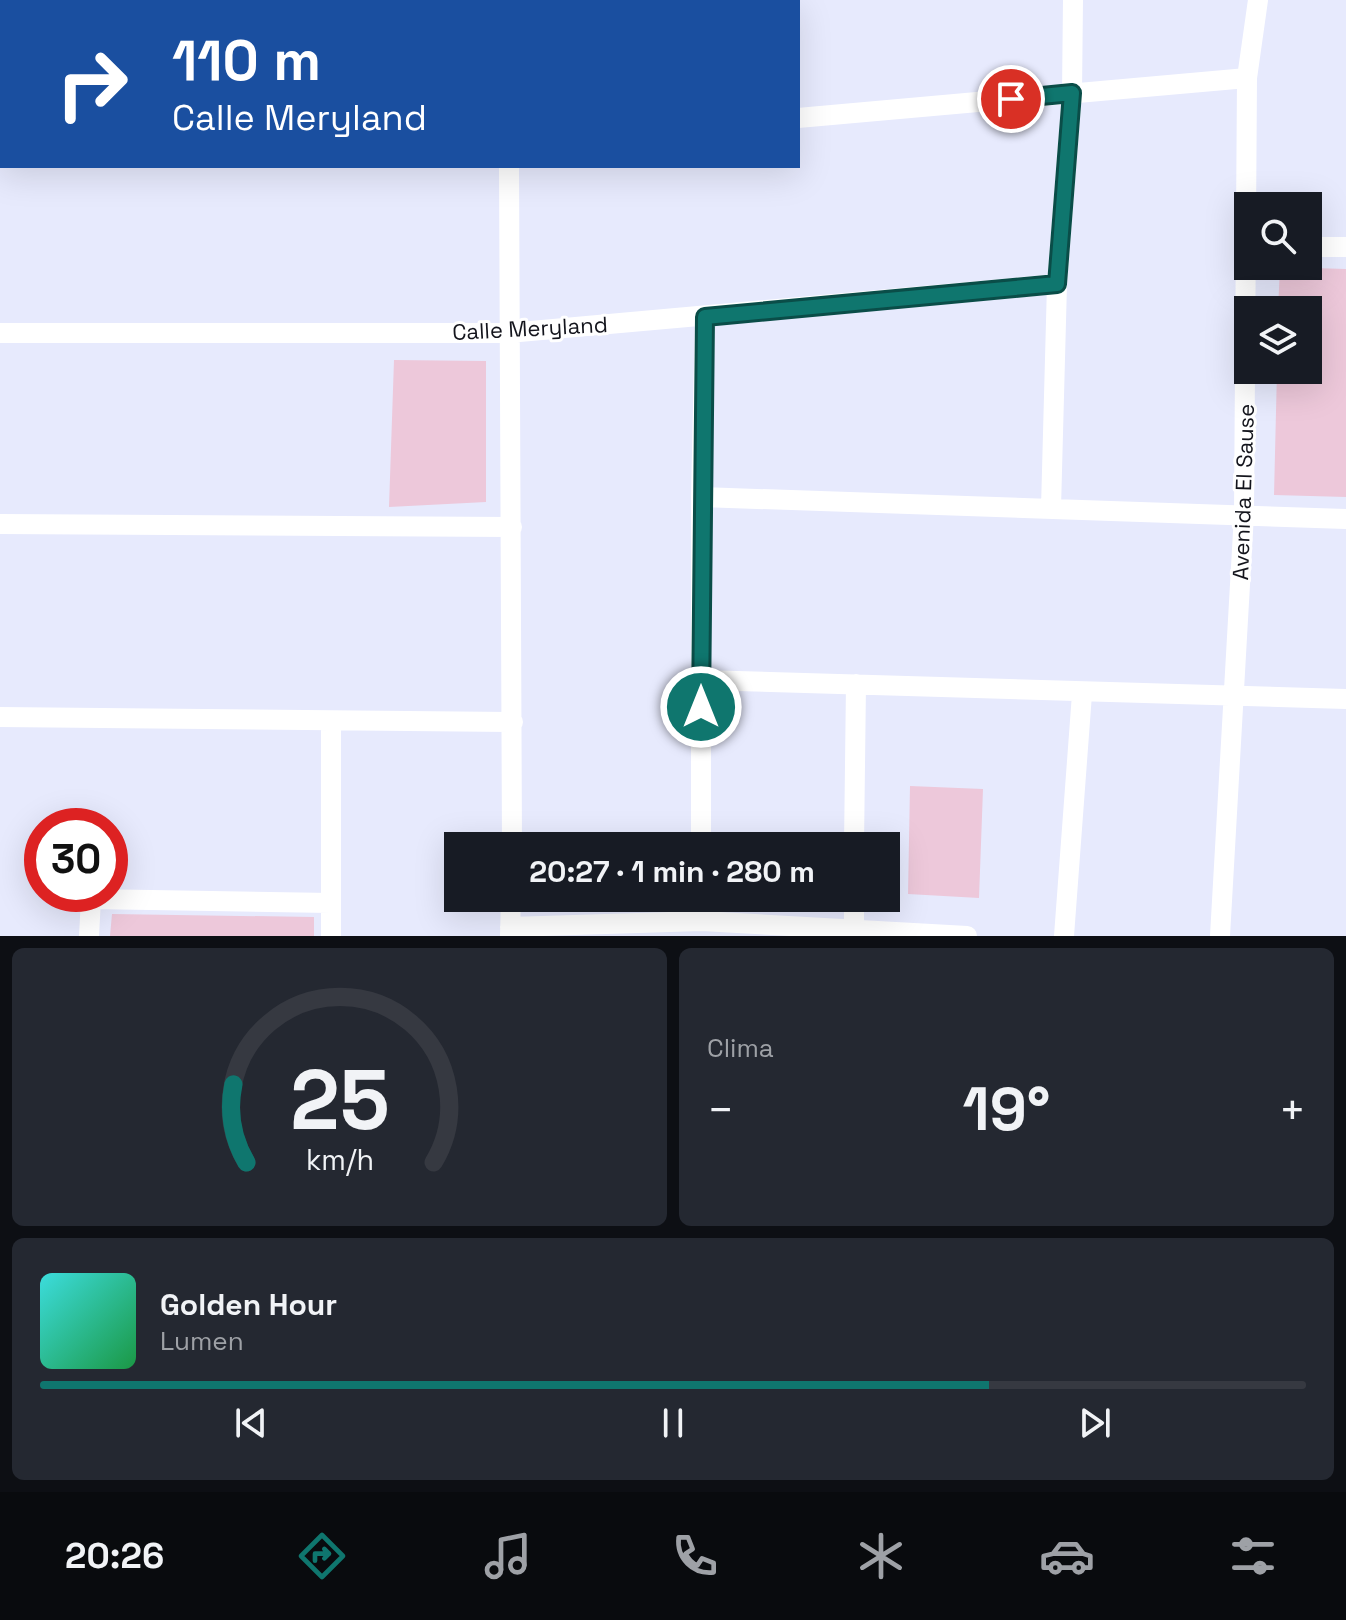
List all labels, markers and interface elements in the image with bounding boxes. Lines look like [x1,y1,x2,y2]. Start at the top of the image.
text: 110 m [172,25,321,96]
icon: right [40,32,144,136]
pin [977,65,1045,133]
icon: arrive [989,77,1033,121]
text: Calle Meryland [172,95,427,141]
map controls [1234,192,1322,384]
button: search [1234,192,1322,280]
button: layers [1234,296,1322,384]
street label: Calle Meryland [451,310,609,346]
street label: Avenida El Sause [1226,403,1260,581]
position arrow [659,665,743,749]
speed limit sign: 30 [24,808,128,912]
text: 20:27 · 1 min · 280 m [529,852,815,891]
text: Clima [707,1031,774,1065]
text: 25 [290,1047,389,1153]
text: 19° [963,1071,1050,1148]
text: − [707,1082,734,1138]
text: + [1279,1082,1306,1138]
text: km/h [305,1142,374,1178]
text: Golden Hour [160,1285,337,1324]
text: Lumen [160,1324,244,1358]
icon: previous [229,1401,273,1445]
icon: pause [651,1401,695,1445]
icon: next [1073,1401,1117,1445]
icon: directions [294,1528,350,1584]
icon: music [480,1528,536,1584]
icon: phone [667,1528,723,1584]
icon: climate [853,1528,909,1584]
icon: car [1039,1528,1095,1584]
icon: filters [1225,1528,1281,1584]
text: 20:26 [65,1533,164,1579]

